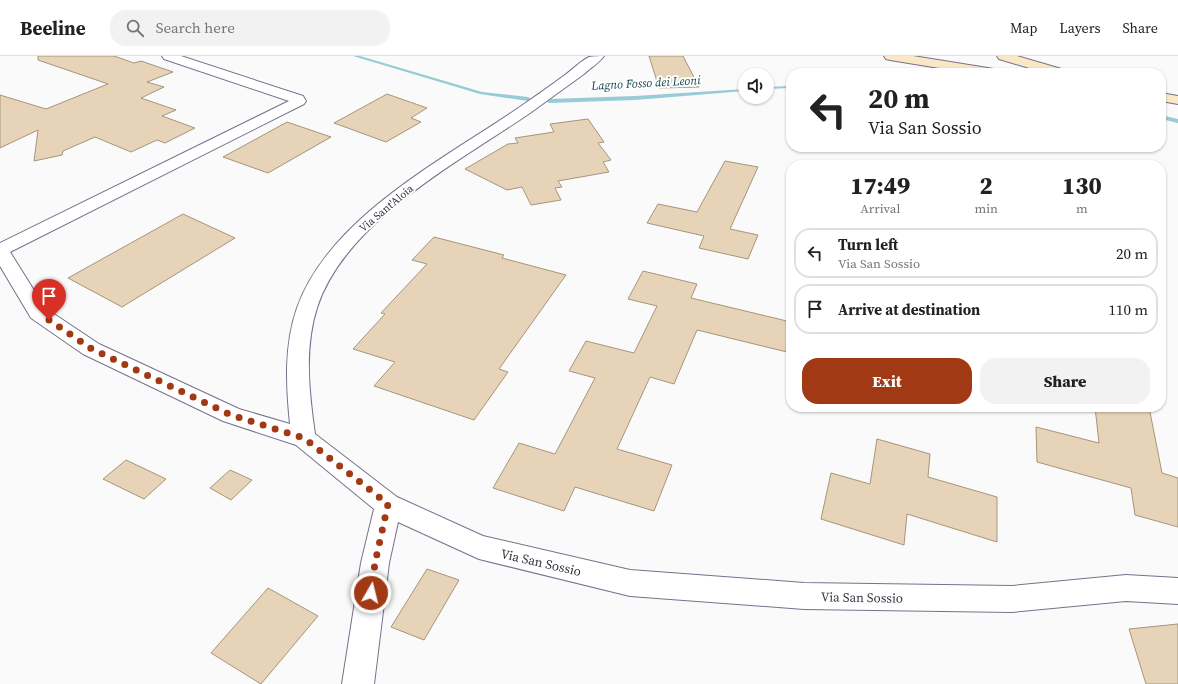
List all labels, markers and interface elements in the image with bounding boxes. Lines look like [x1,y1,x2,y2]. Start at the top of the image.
search box [110,10,390,46]
text: Beeline [20,15,86,41]
icon: search [124,17,146,39]
text: Search here [156,17,235,38]
text: Map [1010,18,1037,38]
text: Layers [1059,18,1101,38]
text: Share [1123,18,1158,38]
map controls [738,68,774,104]
button: sound [738,68,774,104]
water label: Lagno Fosso dei Leoni [590,72,701,94]
text: 20 m [868,79,930,117]
icon: left [802,84,854,136]
text: Via San Sossio [868,115,982,140]
text: 17:49 [850,169,910,202]
text: 2 [980,169,993,202]
text: 130 [1062,169,1102,202]
street label: Via Sant'Aloia [356,181,417,236]
text: Arrival [860,200,900,217]
text: min [974,200,998,217]
text: m [1076,200,1088,217]
text: Turn left [838,234,898,255]
icon: left [804,242,826,264]
text: 20 m [1116,243,1148,264]
text: Via San Sossio [838,255,920,272]
pin [32,279,66,320]
icon: arrive [38,285,60,307]
icon: arrive [804,298,826,320]
text: Arrive at destination [838,299,980,320]
text: 110 m [1108,299,1148,320]
button: Exit [802,358,972,404]
button: Share [980,358,1150,404]
street label: Via San Sossio [499,545,583,580]
position arrow [350,572,392,614]
street label: Via San Sossio [821,588,903,607]

